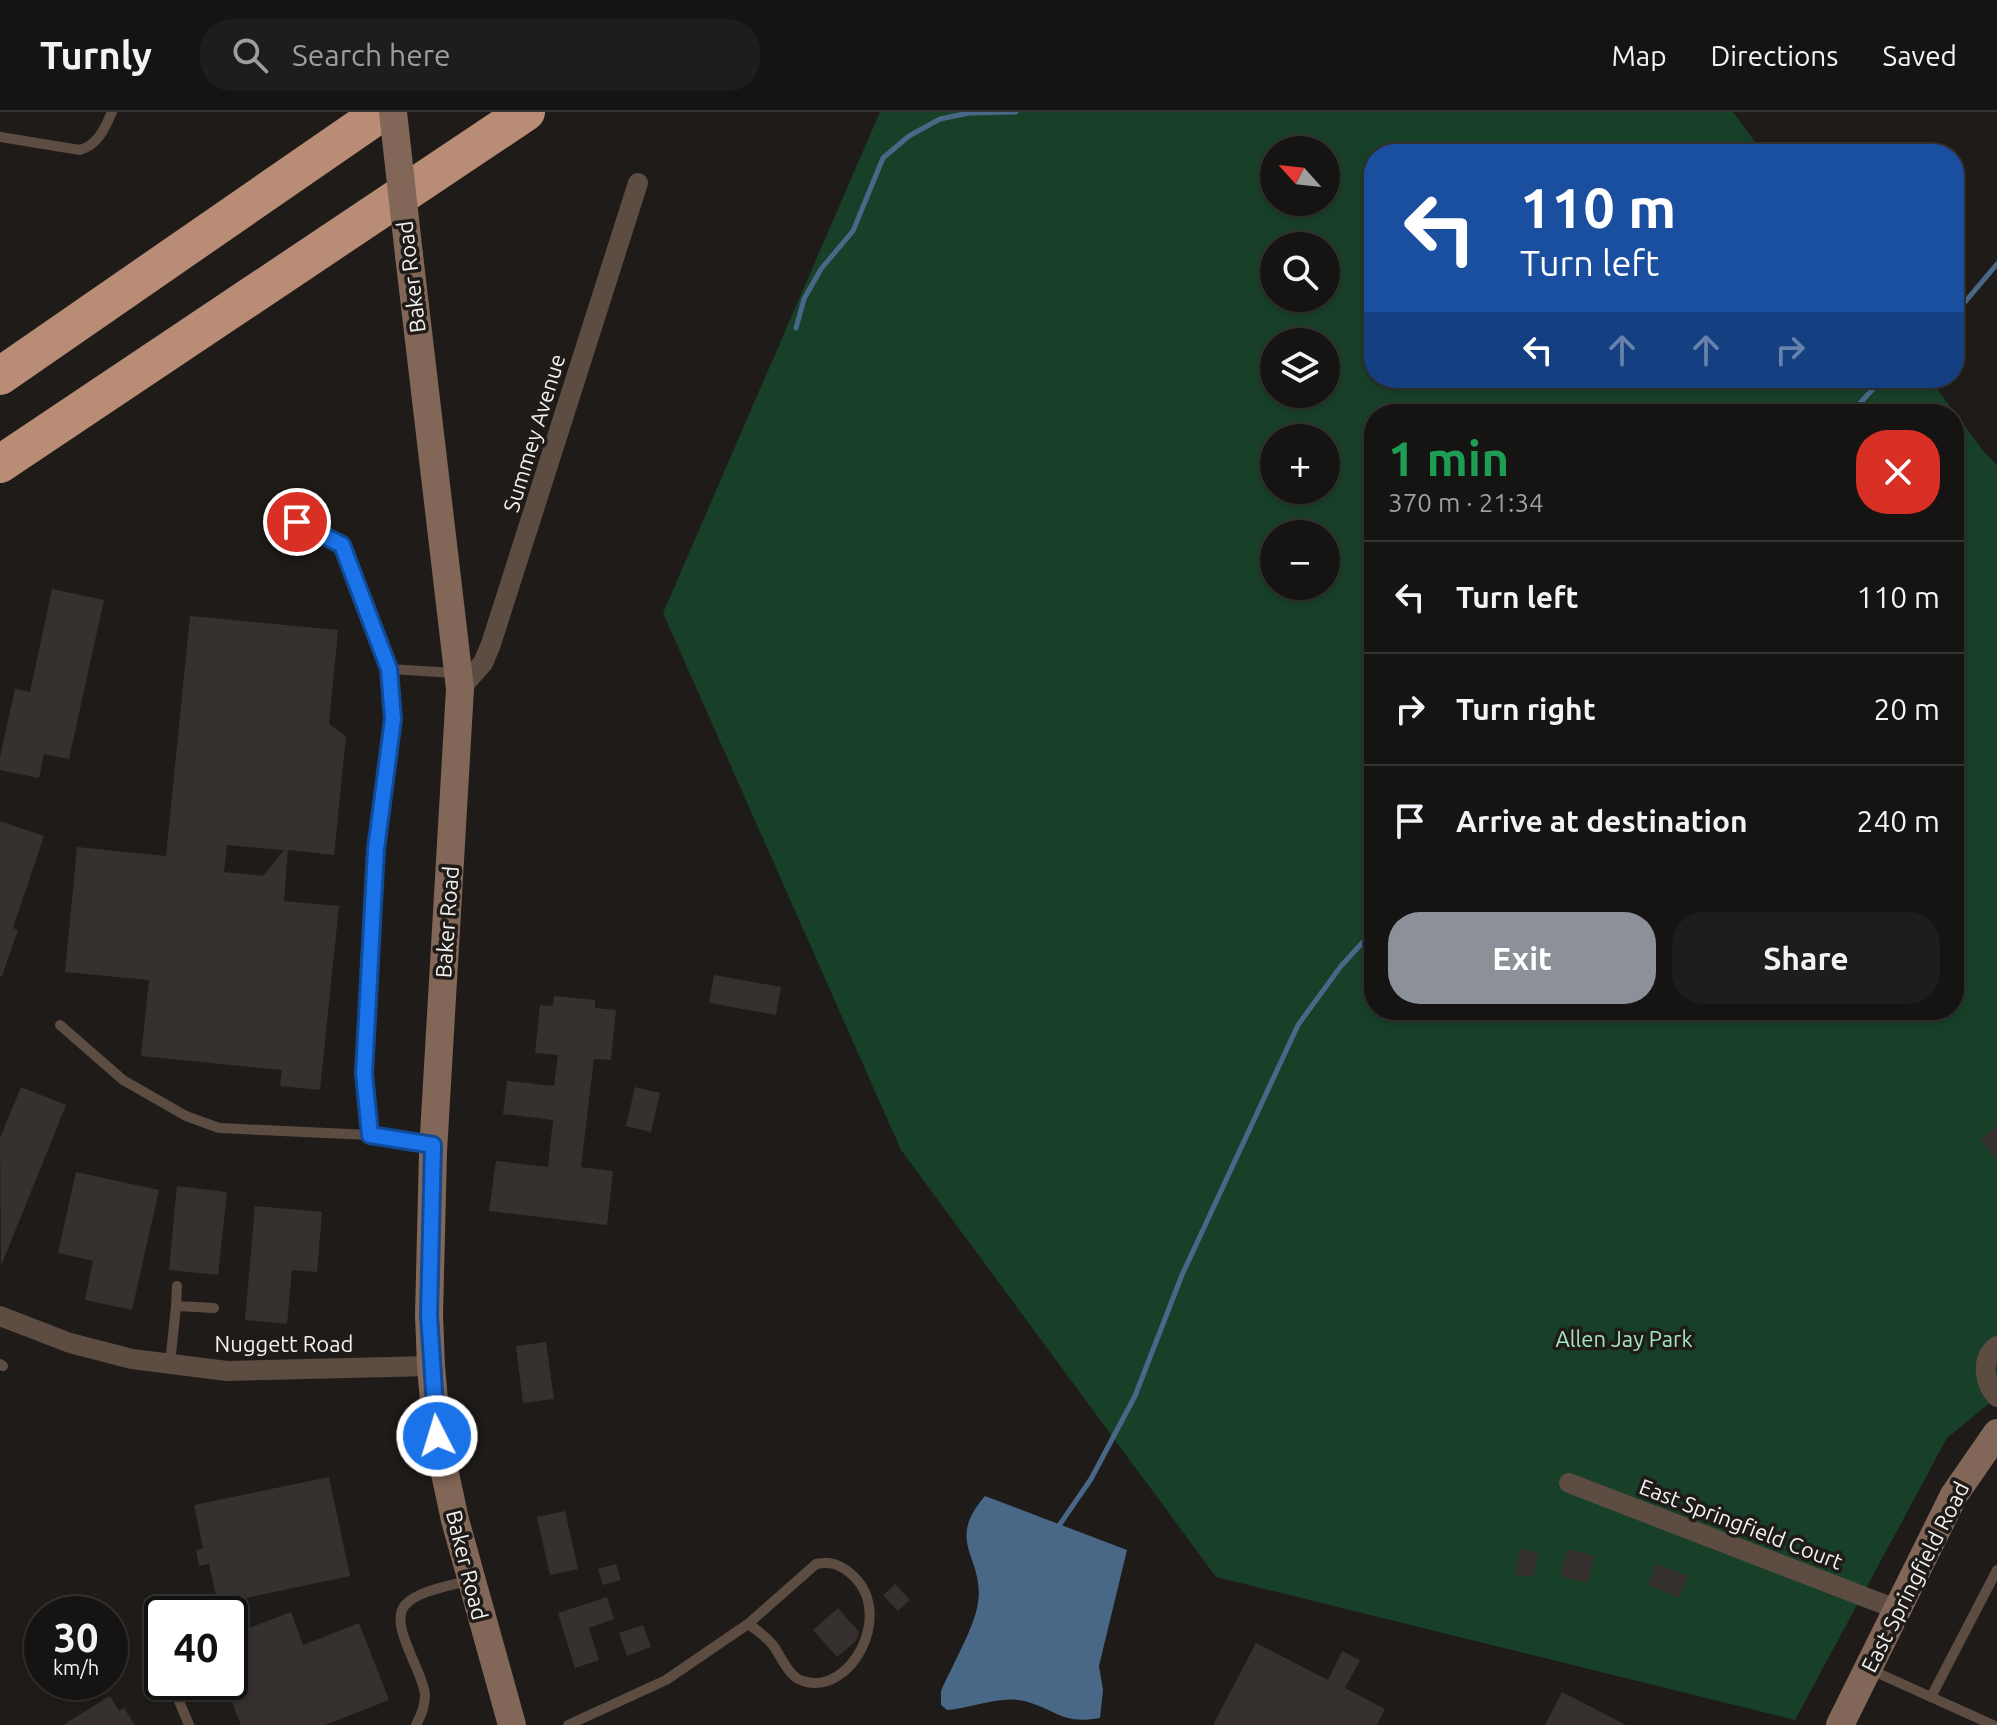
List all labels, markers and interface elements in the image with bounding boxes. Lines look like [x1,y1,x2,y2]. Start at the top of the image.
search box [200,19,760,91]
icon: search [228,33,272,77]
text: Turnly [40,34,152,76]
text: Search here [292,38,451,72]
text: Map [1611,40,1667,71]
text: Directions [1711,40,1838,71]
text: Saved [1882,40,1957,71]
north arrow [1260,136,1340,216]
map controls [1260,136,1340,600]
icon: left [1388,176,1492,280]
text: 110 m [1520,176,1676,239]
street label: Baker Road [391,220,430,334]
button: search [1260,232,1340,312]
text: Turn left [1520,242,1659,283]
button: layers [1260,328,1340,408]
icon: left [1516,328,1560,372]
icon: ahead [1600,328,1644,372]
icon: ahead [1684,328,1728,372]
icon: right [1768,328,1812,372]
street label: Summey Avenue [498,351,569,515]
button: + [1260,424,1340,504]
button: close [1856,430,1940,514]
text: 1 min [1388,431,1509,485]
pin [263,488,331,556]
text: 370 m · 21:34 [1388,488,1544,517]
icon: arrive [275,500,319,544]
button: − [1260,520,1340,600]
icon: left [1388,575,1432,619]
text: Turn left [1456,580,1578,614]
text: 110 m [1856,580,1940,614]
icon: right [1388,687,1432,731]
text: Turn right [1456,692,1596,726]
text: 20 m [1873,692,1940,726]
icon: arrive [1388,799,1432,843]
text: Arrive at destination [1456,804,1748,838]
text: 240 m [1856,804,1940,838]
street label: Baker Road [430,865,463,979]
button: Exit [1388,912,1656,1004]
button: Share [1672,912,1940,1004]
park label: Allen Jay Park [1555,1326,1693,1351]
street label: Nuggett Road [215,1331,353,1356]
position arrow [395,1394,479,1478]
street label: East Springfield Court [1636,1473,1847,1574]
street label: East Springfield Road [1856,1477,1973,1676]
street label: Baker Road [442,1507,493,1622]
speed limit sign: 40 [144,1596,248,1700]
text: 30 [53,1615,99,1660]
text: km/h [53,1656,99,1679]

